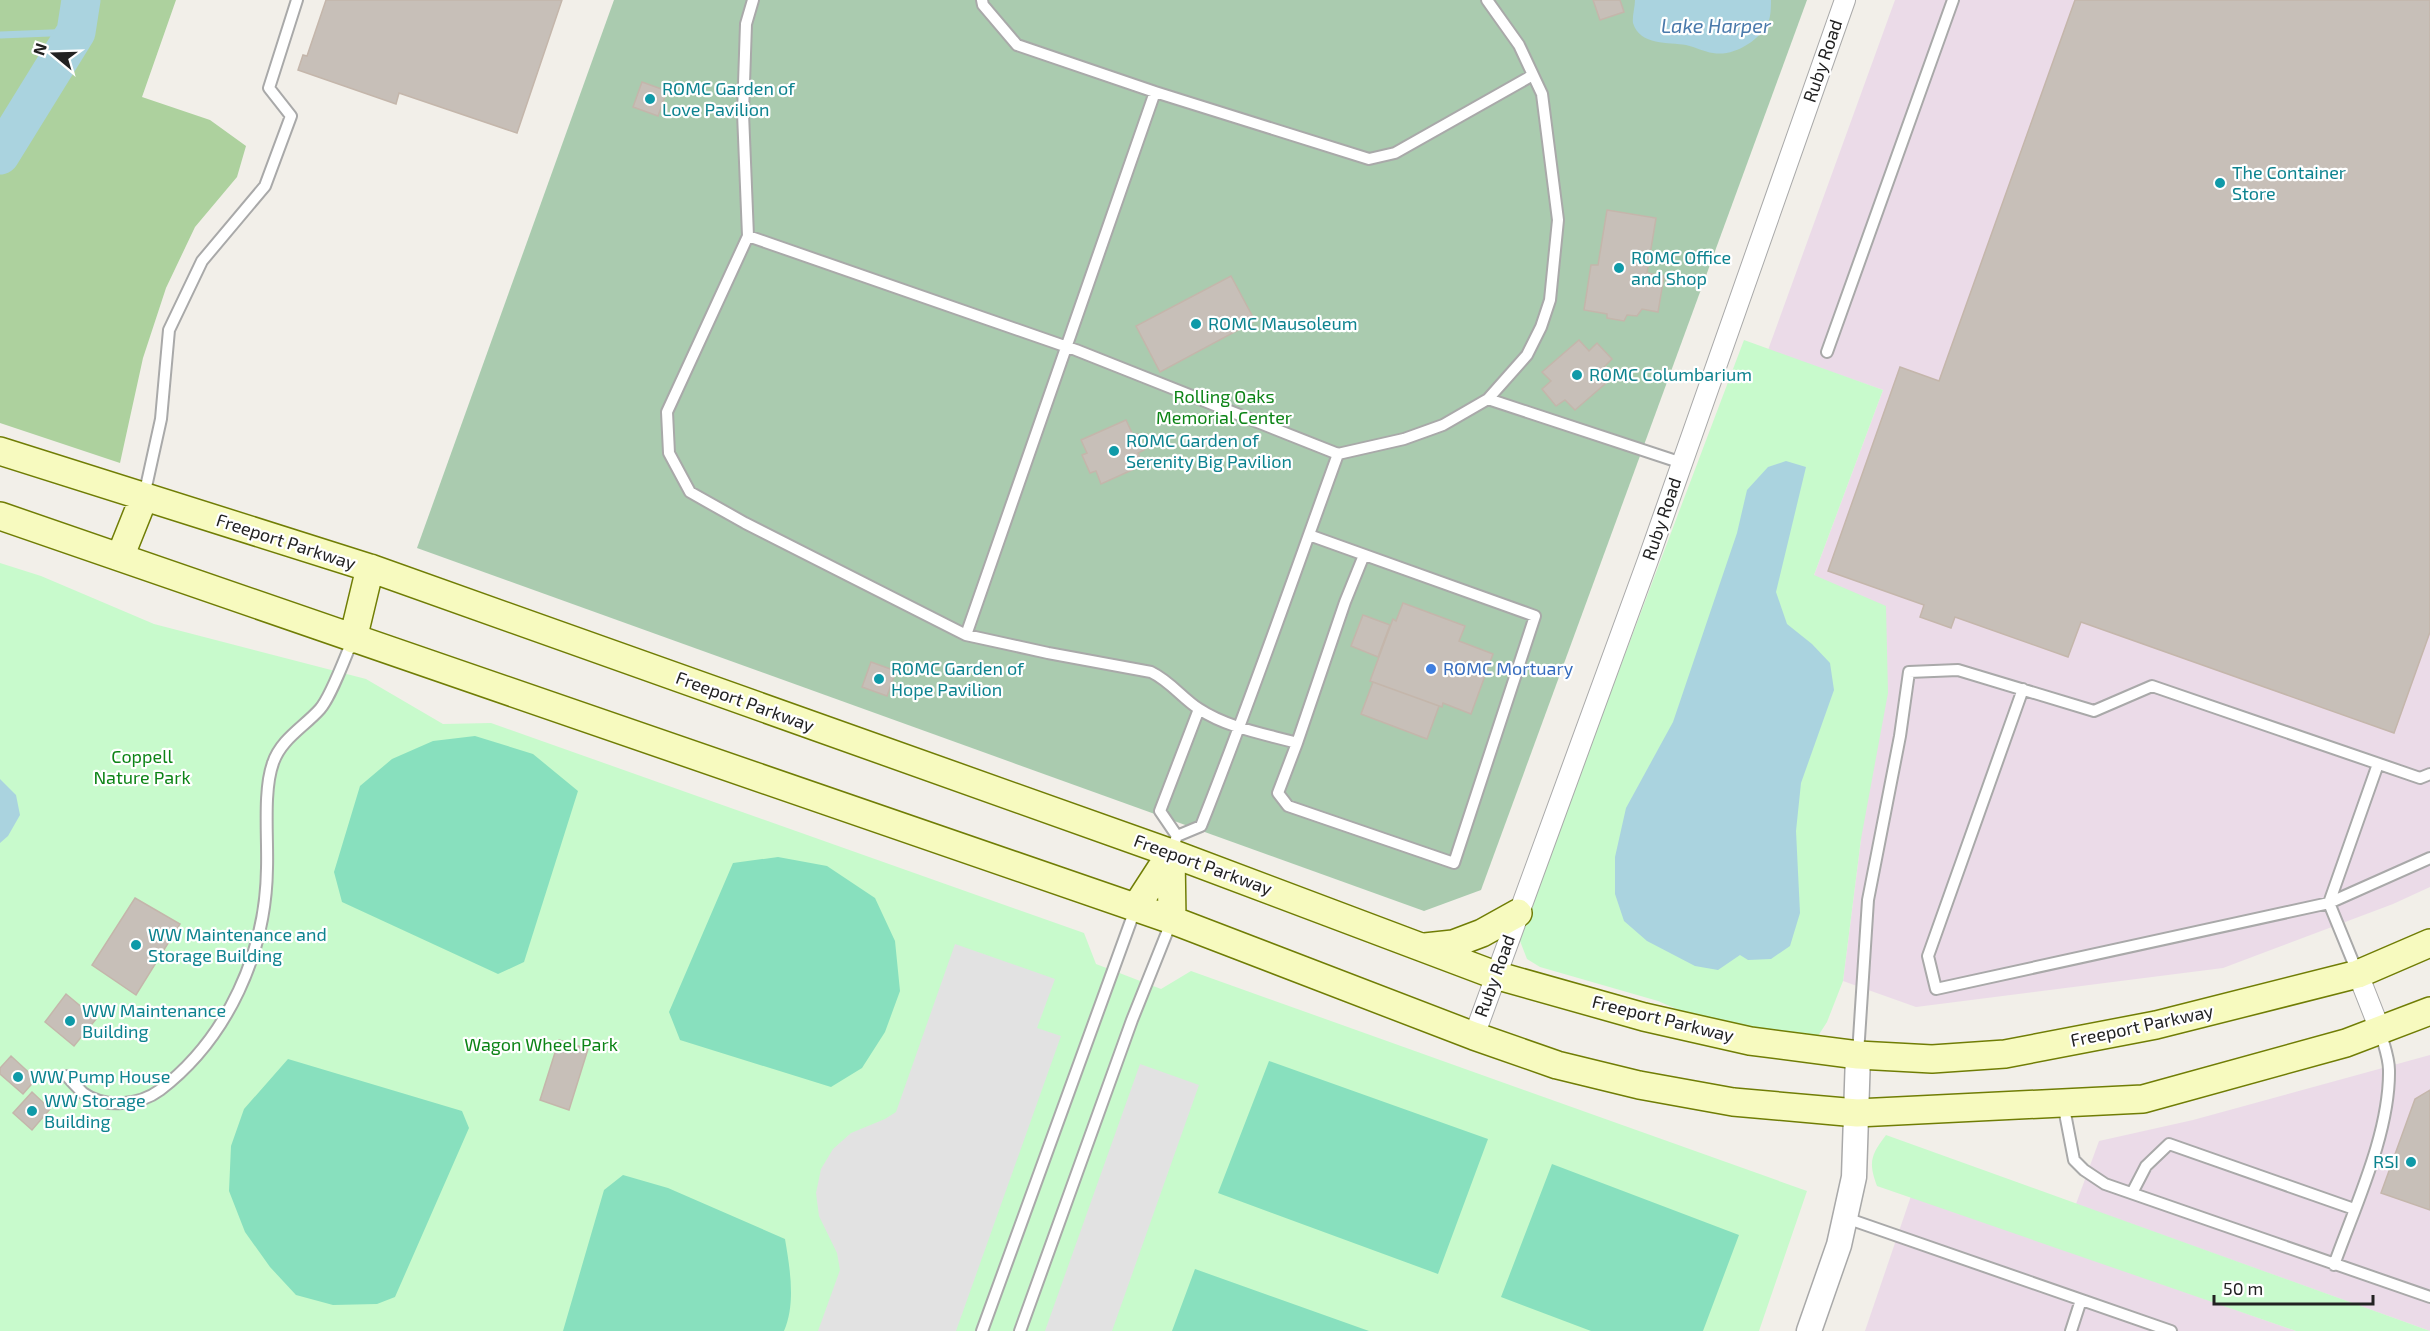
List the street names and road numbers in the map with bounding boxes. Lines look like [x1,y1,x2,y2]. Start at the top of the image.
street label: Ruby Road [1798,16,1846,105]
street label: Ruby Road [1637,474,1685,563]
street label: Freeport Parkway [214,508,359,574]
street label: Freeport Parkway [673,666,818,736]
street label: Freeport Parkway [1131,829,1276,899]
street label: Ruby Road [1469,931,1519,1020]
street label: Freeport Parkway [1590,990,1737,1046]
street label: Freeport Parkway [2068,999,2216,1051]

